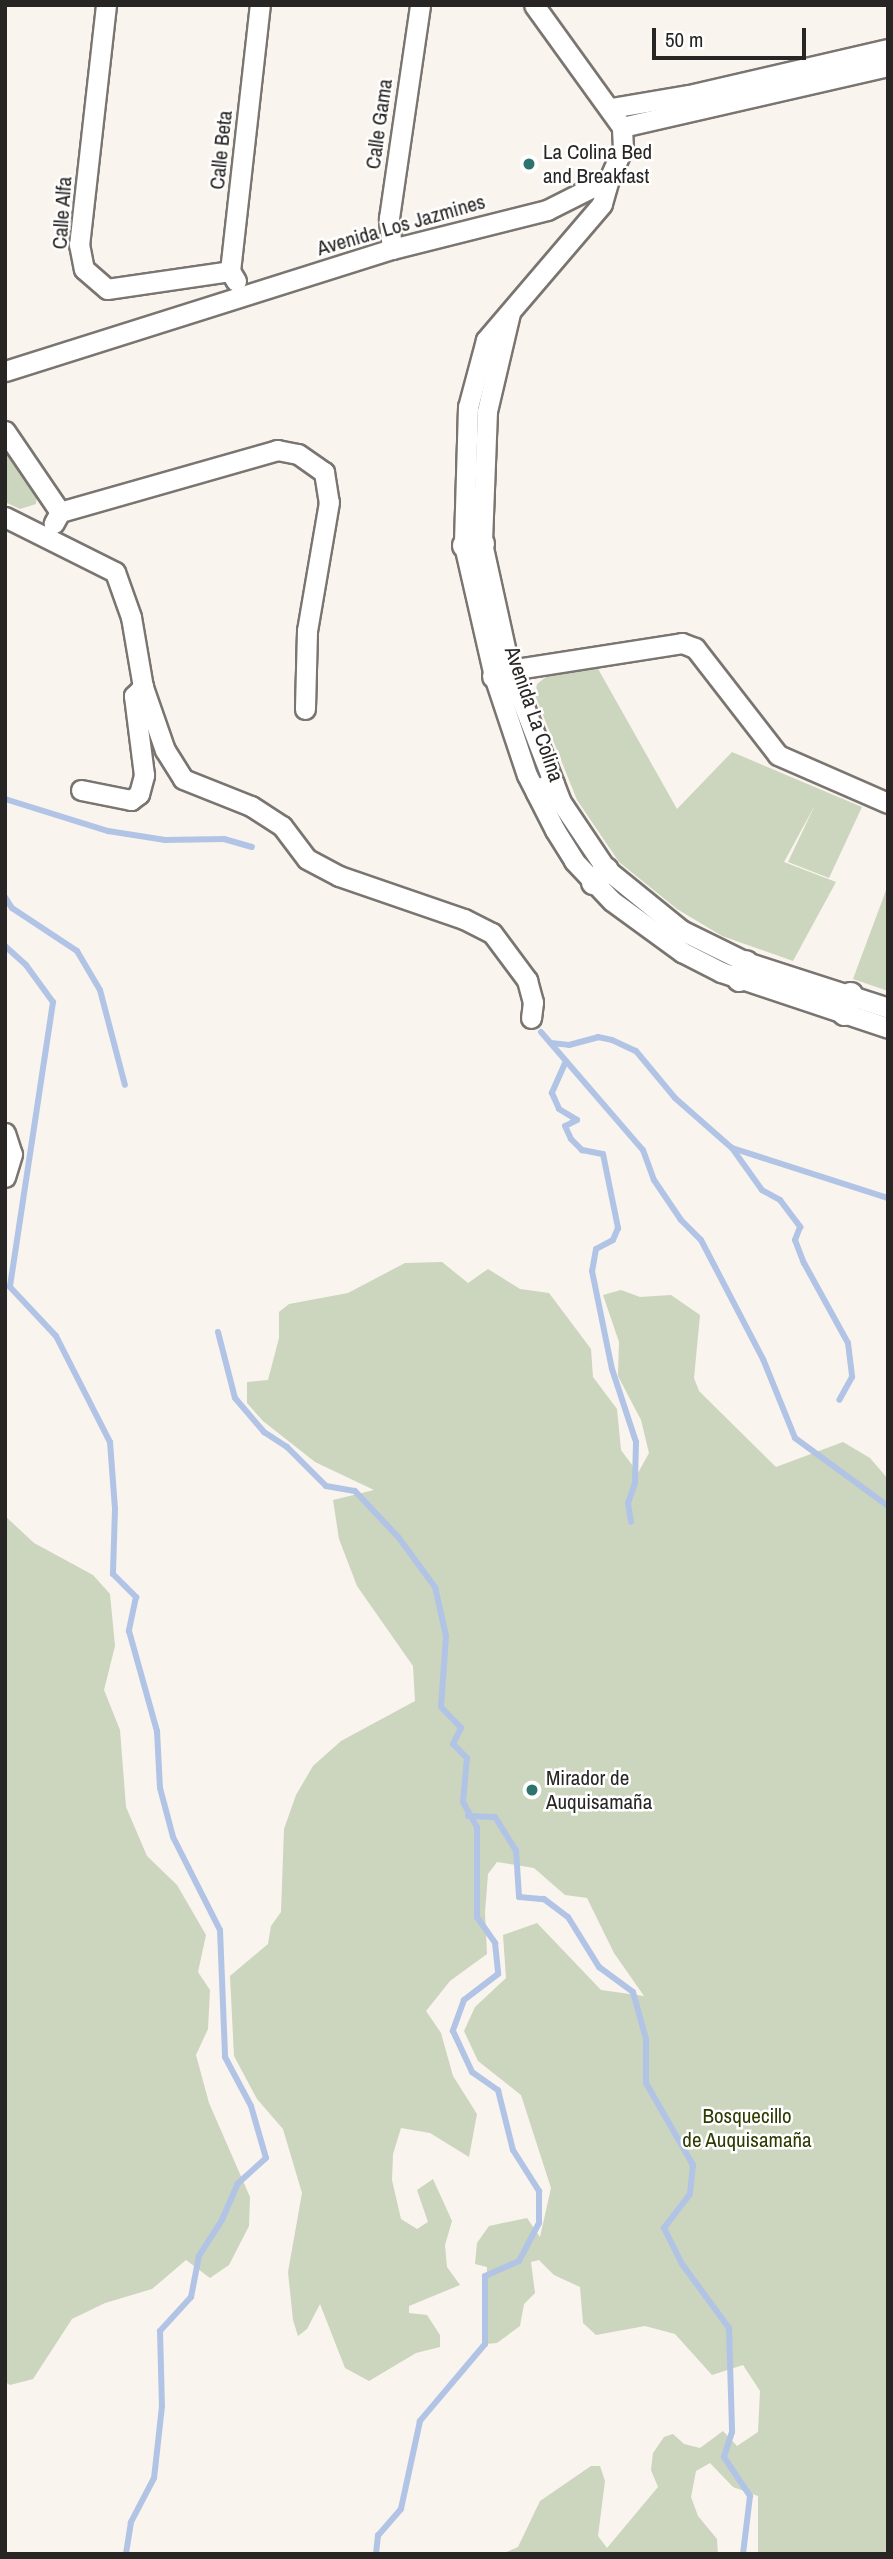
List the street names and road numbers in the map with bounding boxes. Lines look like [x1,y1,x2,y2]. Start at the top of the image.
street label: Calle Gama [360,77,398,171]
street label: Calle Beta [204,109,238,191]
street label: Calle Alfa [47,175,77,251]
street label: Avenida Los Jazmines [314,189,488,261]
street label: Avenida La Colina [499,643,569,785]

